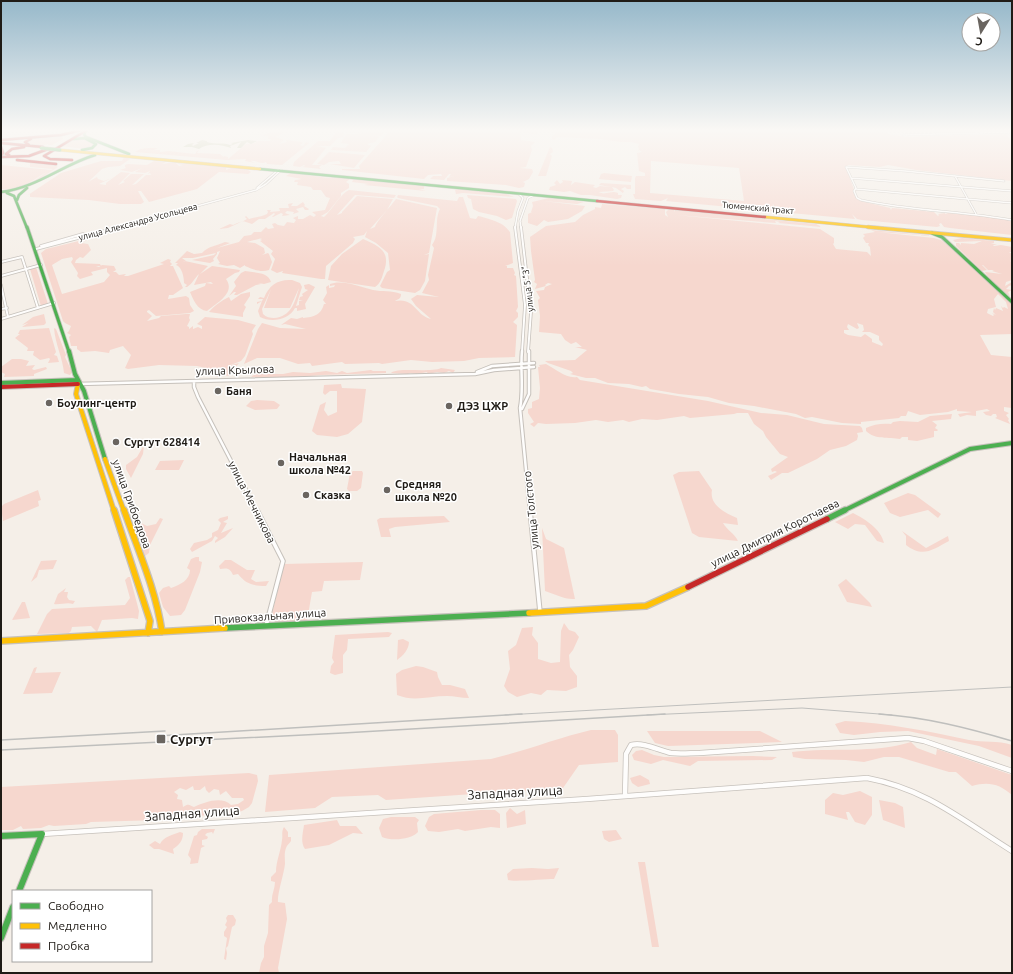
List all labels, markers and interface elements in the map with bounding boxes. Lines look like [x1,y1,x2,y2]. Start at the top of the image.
north arrow [961,12,1001,52]
text: С [974,35,984,48]
street label: Тюменский тракт [721,200,795,216]
street label: улица Александра Усольцева [77,201,199,243]
street label: улица 5 "З" [520,266,536,312]
street label: улица Крылова [196,363,274,377]
place label: Баня [226,385,252,397]
marker: Баня [213,386,223,396]
place label: Боулинг-центр [57,397,137,409]
marker: Боулинг-центр [44,398,54,408]
place label: ДЭЗ ЦЖР [457,400,508,412]
marker: ДЭЗ ЦЖР [444,401,454,411]
place label: Сургут 628414 [124,436,200,448]
marker: Сургут 628414 [111,437,121,447]
place label: Начальная школа №42 [289,451,351,476]
street label: улица Грибоедова [110,458,154,550]
marker: Начальная школа №42 [276,458,286,468]
street label: улица Мечникова [226,459,278,545]
street label: улица Толстого [521,470,541,550]
place label: Средняя школа №20 [395,478,457,503]
marker: Средняя школа №20 [382,485,392,495]
place label: Сказка [314,489,351,501]
marker: Сказка [301,490,311,500]
street label: улица Дмитрия Коротчаева [709,497,841,569]
street label: Привокзальная улица [214,606,326,626]
place label: Сургут [170,732,213,746]
marker: Сургут [155,733,167,745]
street label: Западная улица [467,783,563,801]
street label: Западная улица [144,803,240,823]
legend [12,890,152,962]
text: Свободно [48,899,104,912]
text: Медленно [48,919,107,932]
text: Пробка [48,939,90,952]

